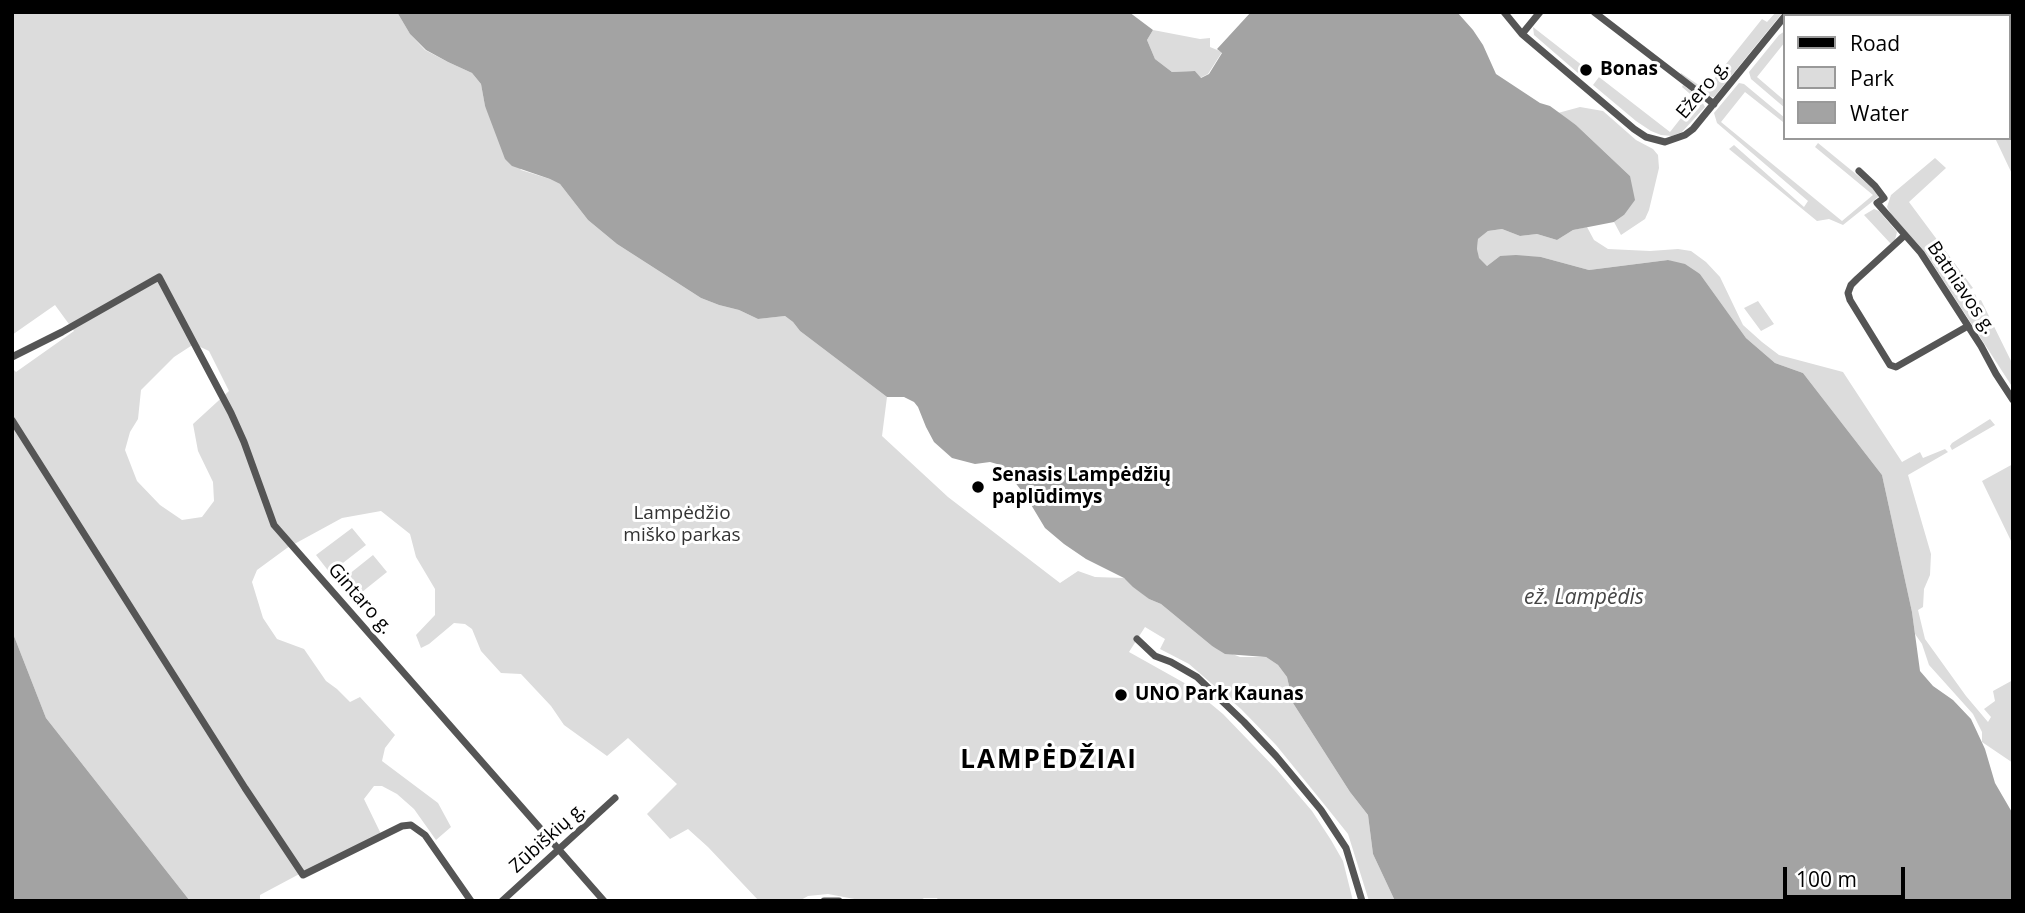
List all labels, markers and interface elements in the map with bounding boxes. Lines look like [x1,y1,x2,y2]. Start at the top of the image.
legend [1784,14,2011,140]
text: Road [1850,29,1900,57]
street label: Ežero g. [1672,56,1734,124]
place label: Bonas [1600,59,1658,81]
marker: Bonas [1578,62,1594,78]
text: Park [1850,64,1894,92]
text: Water [1850,99,1909,127]
street label: Batniavos g. [1922,237,2000,339]
place label: Senasis Lampėdžių paplūdimys [992,465,1171,509]
marker: Senasis Lampėdžių paplūdimys [970,479,986,495]
park label: Lampėdžio miško parkas [623,503,741,547]
street label: Gintaro g. [323,559,397,639]
water label: ež. Lampėdis [1524,585,1644,611]
place label: UNO Park Kaunas [1135,684,1304,706]
marker: UNO Park Kaunas [1113,687,1129,703]
district label: LAMPĖDŽIAI [962,745,1136,777]
street label: Zūbiškių g. [505,798,591,878]
scale bar [1787,853,1910,897]
text: 100 m [1796,865,1857,893]

